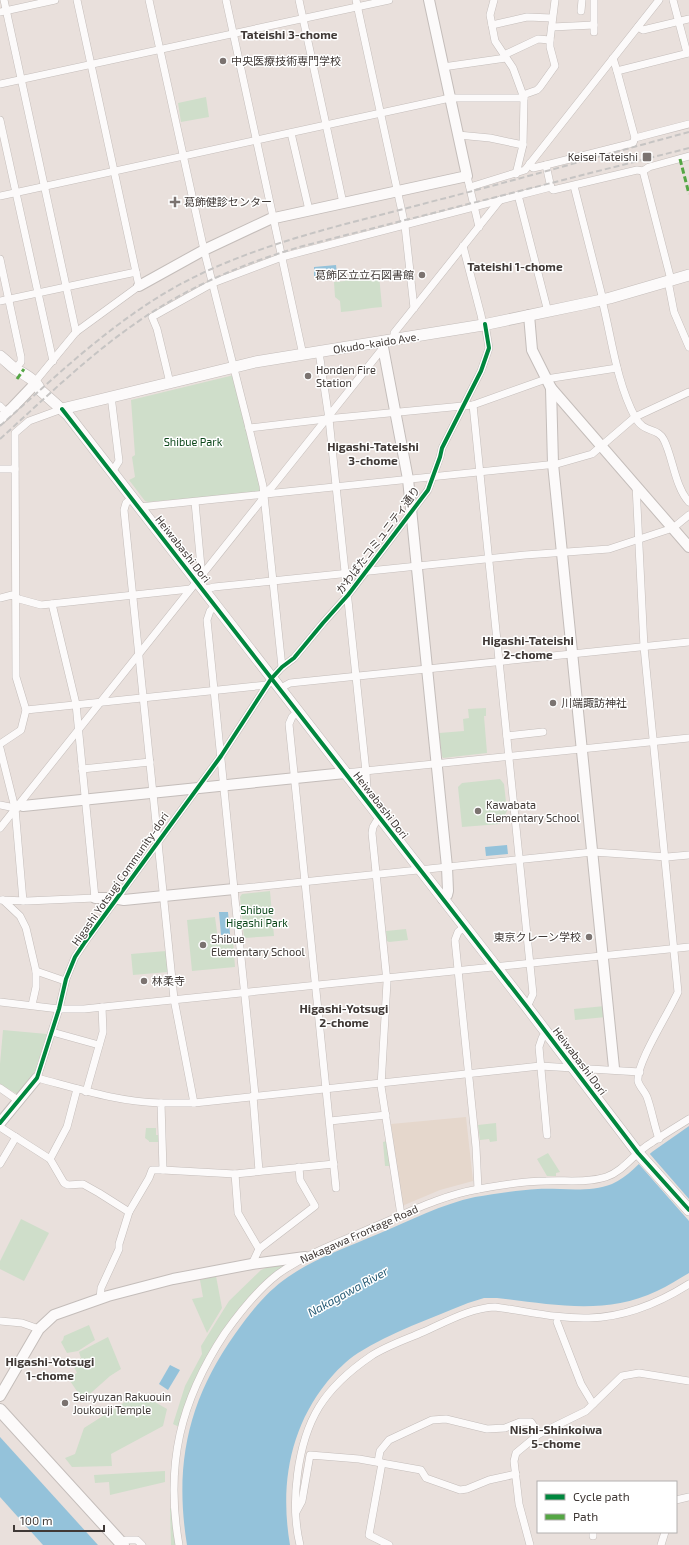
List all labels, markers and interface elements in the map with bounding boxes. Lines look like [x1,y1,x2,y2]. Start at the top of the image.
district label: Tateishi 3-chome [240,27,338,41]
place label: 中央医療技術専門学校 [231,54,341,67]
marker: 中央医療技術専門学校 [218,56,228,66]
place label: Keisei Tateishi [568,150,638,163]
marker: Keisei Tateishi [641,151,653,163]
place label: 葛飾健診センター [184,195,272,208]
marker: 葛飾健診センター [169,196,181,208]
district label: Tateishi 1-chome [467,259,563,273]
place label: 葛飾区立立石図書館 [315,268,414,281]
marker: 葛飾区立立石図書館 [417,270,427,280]
street label: Okudo-kaido Ave. [332,329,420,356]
place label: Honden Fire Station [316,363,376,389]
marker: Honden Fire Station [303,371,313,381]
park label: Shibue Park [164,435,223,448]
district label: Higashi-Tateishi 3-chome [327,439,419,467]
street label: かわばたコミュニティ通り [333,483,422,596]
street label: Heiwabashi Dori [153,513,214,585]
district label: Higashi-Tateishi 2-chome [482,633,574,661]
place label: 川端諏訪神社 [561,696,627,709]
marker: 川端諏訪神社 [548,698,558,708]
street label: Heiwabashi Dori [351,769,412,841]
place label: Kawabata Elementary School [486,798,580,824]
marker: Kawabata Elementary School [473,806,483,816]
street label: Higashi Yotsugi Community-dori [68,809,171,948]
park label: Shibue Higashi Park [226,903,288,929]
place label: 東京クレーン学校 [494,930,581,943]
place label: Shibue Elementary School [211,932,305,958]
marker: 東京クレーン学校 [584,932,594,942]
marker: Shibue Elementary School [198,940,208,950]
place label: 林柔寺 [152,974,185,987]
marker: 林柔寺 [139,976,149,986]
district label: Higashi-Yotsugi 2-chome [300,1001,388,1029]
street label: Heiwabashi Dori [551,1024,610,1097]
street label: Nakagawa Frontage Road [298,1202,420,1265]
water label: Nakagawa River [305,1263,390,1319]
district label: Higashi-Yotsugi 1-chome [6,1354,94,1382]
place label: Seiryuzan Rakuouin Joukouji Temple [73,1390,171,1417]
marker: Seiryuzan Rakuouin Joukouji Temple [60,1398,70,1408]
district label: Nishi-Shinkoiwa 5-chome [510,1422,602,1450]
legend [537,1481,677,1533]
text: Cycle path [573,1489,630,1503]
scale bar [14,1507,104,1533]
text: Path [573,1509,598,1523]
text: 100 m [20,1513,52,1527]

